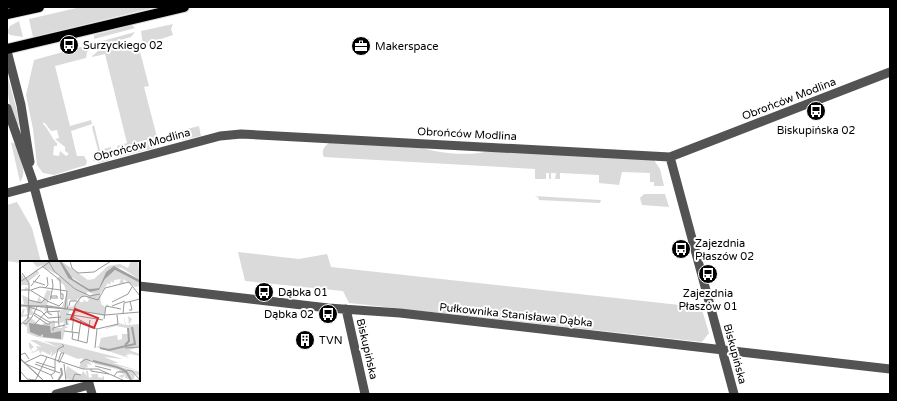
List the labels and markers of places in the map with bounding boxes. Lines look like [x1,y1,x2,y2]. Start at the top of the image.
bus stop icon: Surzyckiego 02 [58,34,80,56]
office icon: Makerspace [350,35,372,57]
place label: Surzyckiego 02 [83,39,163,52]
place label: Makerspace [375,40,439,53]
bus stop icon: Biskupińska 02 [805,100,827,122]
place label: Biskupińska 02 [777,124,855,137]
place label: Zajezdnia Płaszów 02 [695,237,754,263]
bus stop icon: Zajezdnia Płaszów 02 [670,238,692,260]
bus stop icon: Zajezdnia Płaszów 01 [697,263,719,285]
bus stop icon: Dąbka 01 [253,281,275,303]
place label: Dąbka 01 [278,286,328,299]
place label: Zajezdnia Płaszów 01 [678,287,738,313]
bus stop icon: Dąbka 02 [317,303,339,325]
place label: Dąbka 02 [264,308,314,321]
building icon: TVN [294,329,316,351]
place label: TVN [319,334,343,347]

